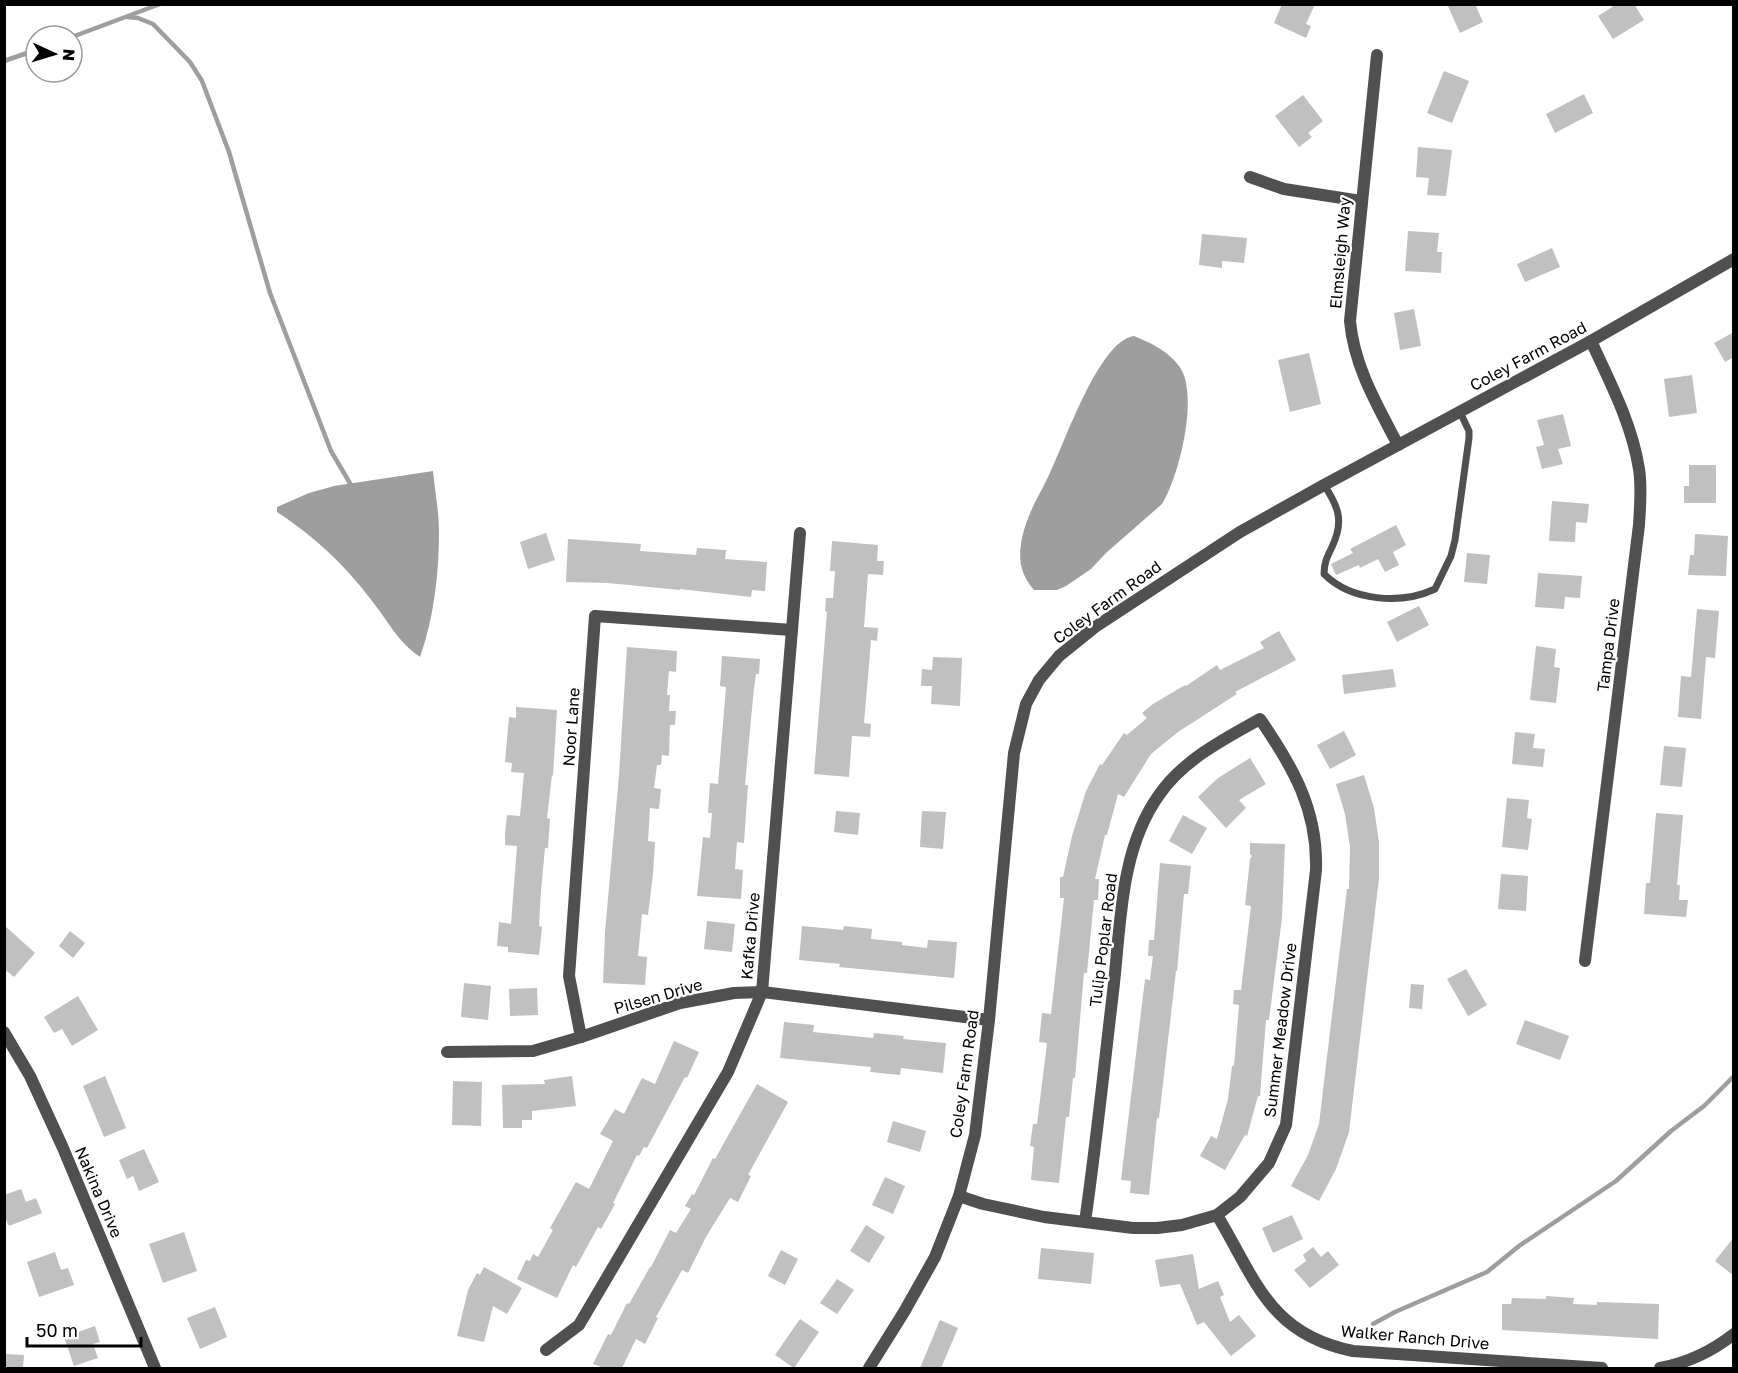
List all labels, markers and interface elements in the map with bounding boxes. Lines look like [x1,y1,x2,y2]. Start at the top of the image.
north arrow [24,24,84,84]
text: N [59,48,79,62]
street label: Elmsleigh Way [1325,196,1355,310]
street label: Coley Farm Road [1466,317,1590,395]
street label: Coley Farm Road [1049,556,1165,648]
street label: Tampa Drive [1592,597,1624,693]
street label: Noor Lane [558,687,584,767]
street label: Tulip Poplar Road [1085,872,1121,1008]
street label: Kafka Drive [736,892,764,980]
street label: Summer Meadow Drive [1259,942,1301,1118]
street label: Pilsen Drive [611,974,705,1018]
street label: Coley Farm Road [945,1009,983,1139]
street label: Nakina Drive [71,1143,127,1241]
scale bar [27,1310,141,1348]
text: 50 m [36,1319,78,1341]
street label: Walker Ranch Drive [1340,1321,1490,1353]

